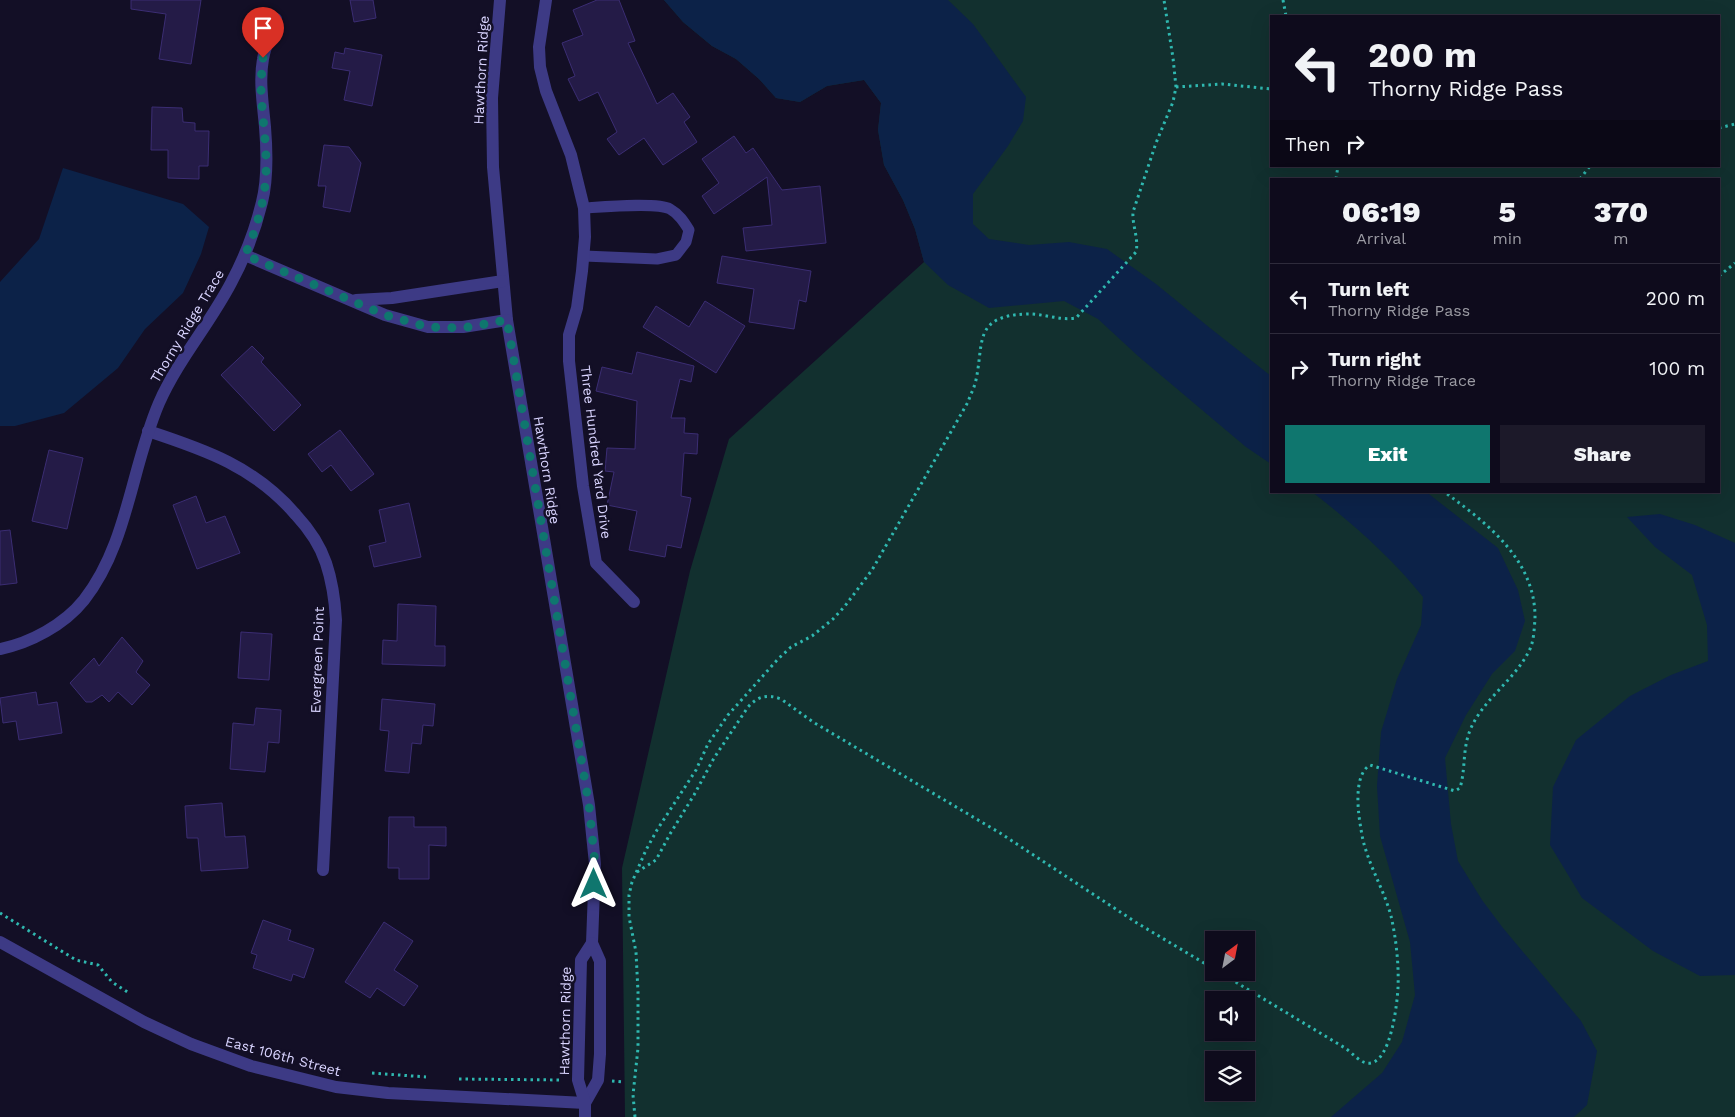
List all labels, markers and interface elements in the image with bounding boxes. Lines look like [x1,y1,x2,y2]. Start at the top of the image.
pin [242,7,284,58]
icon: arrive [249,14,277,42]
street label: Hawthorn Ridge [470,15,492,125]
text: 200 m [1368,34,1477,76]
icon: left [1285,35,1350,100]
text: Thorny Ridge Pass [1368,76,1563,101]
icon: right [1341,130,1369,158]
text: Then [1285,133,1331,156]
text: 06:19 [1342,194,1421,229]
text: 5 [1498,194,1516,229]
text: 370 [1594,194,1648,229]
text: Arrival [1356,229,1406,248]
text: min [1493,229,1522,248]
text: m [1613,229,1629,248]
street label: Thorny Ridge Trace [147,266,227,386]
text: Turn left [1328,278,1409,301]
icon: left [1285,285,1313,313]
text: 200 m [1646,287,1705,310]
text: Thorny Ridge Pass [1328,301,1470,320]
text: Turn right [1328,348,1421,371]
icon: right [1285,355,1313,383]
text: 100 m [1649,357,1705,380]
street label: Three Hundred Yard Drive [577,364,615,540]
text: Thorny Ridge Trace [1328,371,1476,390]
street label: Hawthorn Ridge [531,415,563,525]
button: Exit [1285,425,1490,483]
button: Share [1500,425,1705,483]
street label: Evergreen Point [307,606,327,714]
position arrow [567,857,619,909]
north arrow [1205,931,1255,981]
map controls [1205,931,1255,1101]
street label: Hawthorn Ridge [556,966,574,1076]
button: sound [1205,991,1255,1041]
street label: East 106th Street [224,1033,343,1079]
button: layers [1205,1051,1255,1101]

